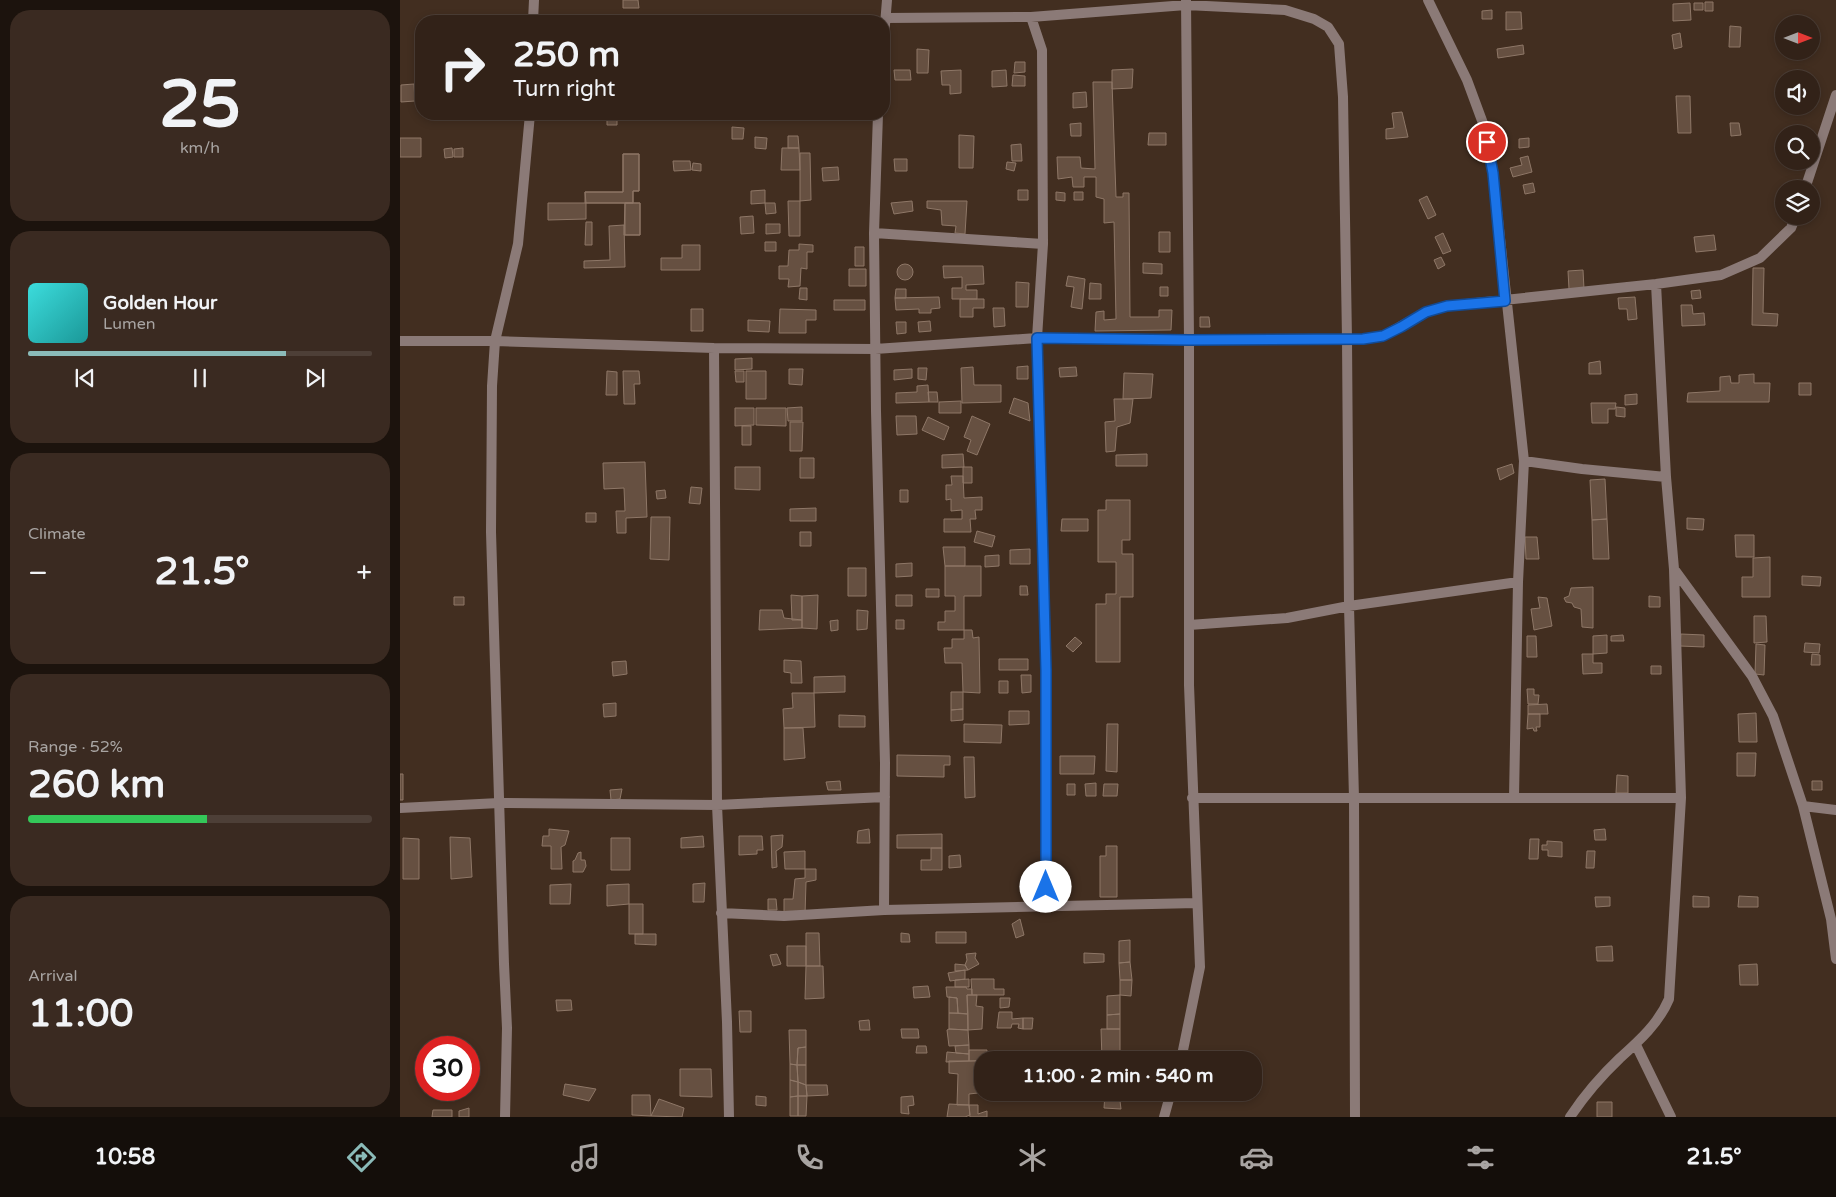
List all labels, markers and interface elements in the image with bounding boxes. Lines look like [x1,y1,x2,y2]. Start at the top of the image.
north arrow [1775,15,1820,60]
map controls [1775,15,1820,225]
text: 250 m [513,34,620,76]
icon: right [430,35,495,100]
text: 25 [159,66,241,145]
button: sound [1775,70,1820,115]
text: Turn right [513,76,615,102]
pin [1466,121,1508,163]
button: search [1775,125,1820,170]
icon: arrive [1473,128,1501,156]
text: km/h [180,138,220,158]
button: layers [1775,180,1820,225]
text: Golden Hour [103,292,217,314]
text: Lumen [103,314,155,334]
icon: previous [71,364,99,392]
icon: pause [186,364,214,392]
icon: next [301,364,329,392]
text: Climate [28,524,86,544]
text: 21.5° [155,549,250,595]
text: − [28,556,48,590]
text: + [356,556,372,590]
text: Range · 52% [28,737,123,757]
text: 260 km [28,762,165,808]
position arrow [1019,860,1071,912]
text: Arrival [28,966,77,986]
text: 11:00 [28,991,133,1037]
speed limit sign: 30 [415,1036,480,1101]
text: 11:00 · 2 min · 540 m [1022,1065,1214,1087]
icon: directions [344,1140,379,1175]
icon: music [568,1140,603,1175]
icon: phone [792,1140,827,1175]
icon: climate [1015,1140,1050,1175]
icon: car [1239,1140,1274,1175]
icon: filters [1463,1140,1498,1175]
text: 10:58 [94,1144,155,1170]
text: 21.5° [1686,1144,1742,1170]

